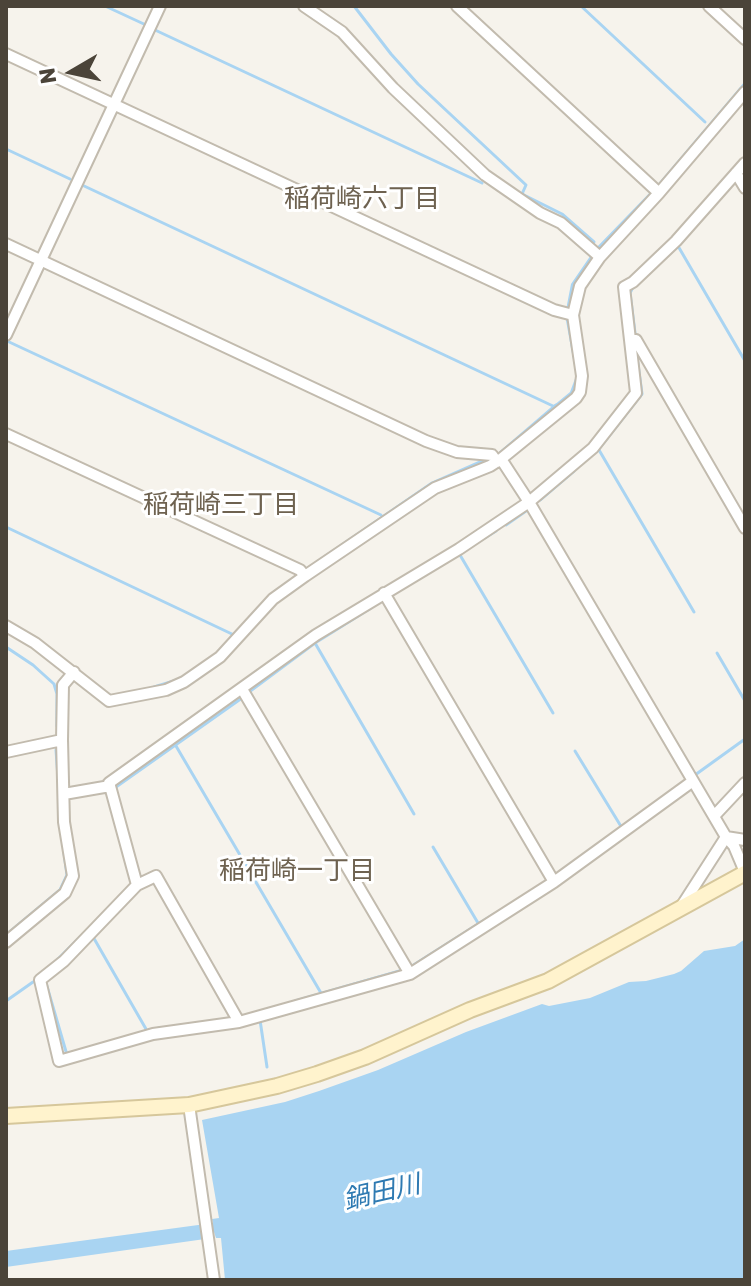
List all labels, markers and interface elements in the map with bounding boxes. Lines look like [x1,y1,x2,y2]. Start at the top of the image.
north arrow [32,32,112,112]
text: N [33,66,62,86]
district label: 稲荷崎六丁目 [284,183,440,215]
district label: 稲荷崎三丁目 [143,489,299,521]
district label: 稲荷崎一丁目 [219,855,375,887]
water label: 鍋田川 [340,1169,424,1217]

